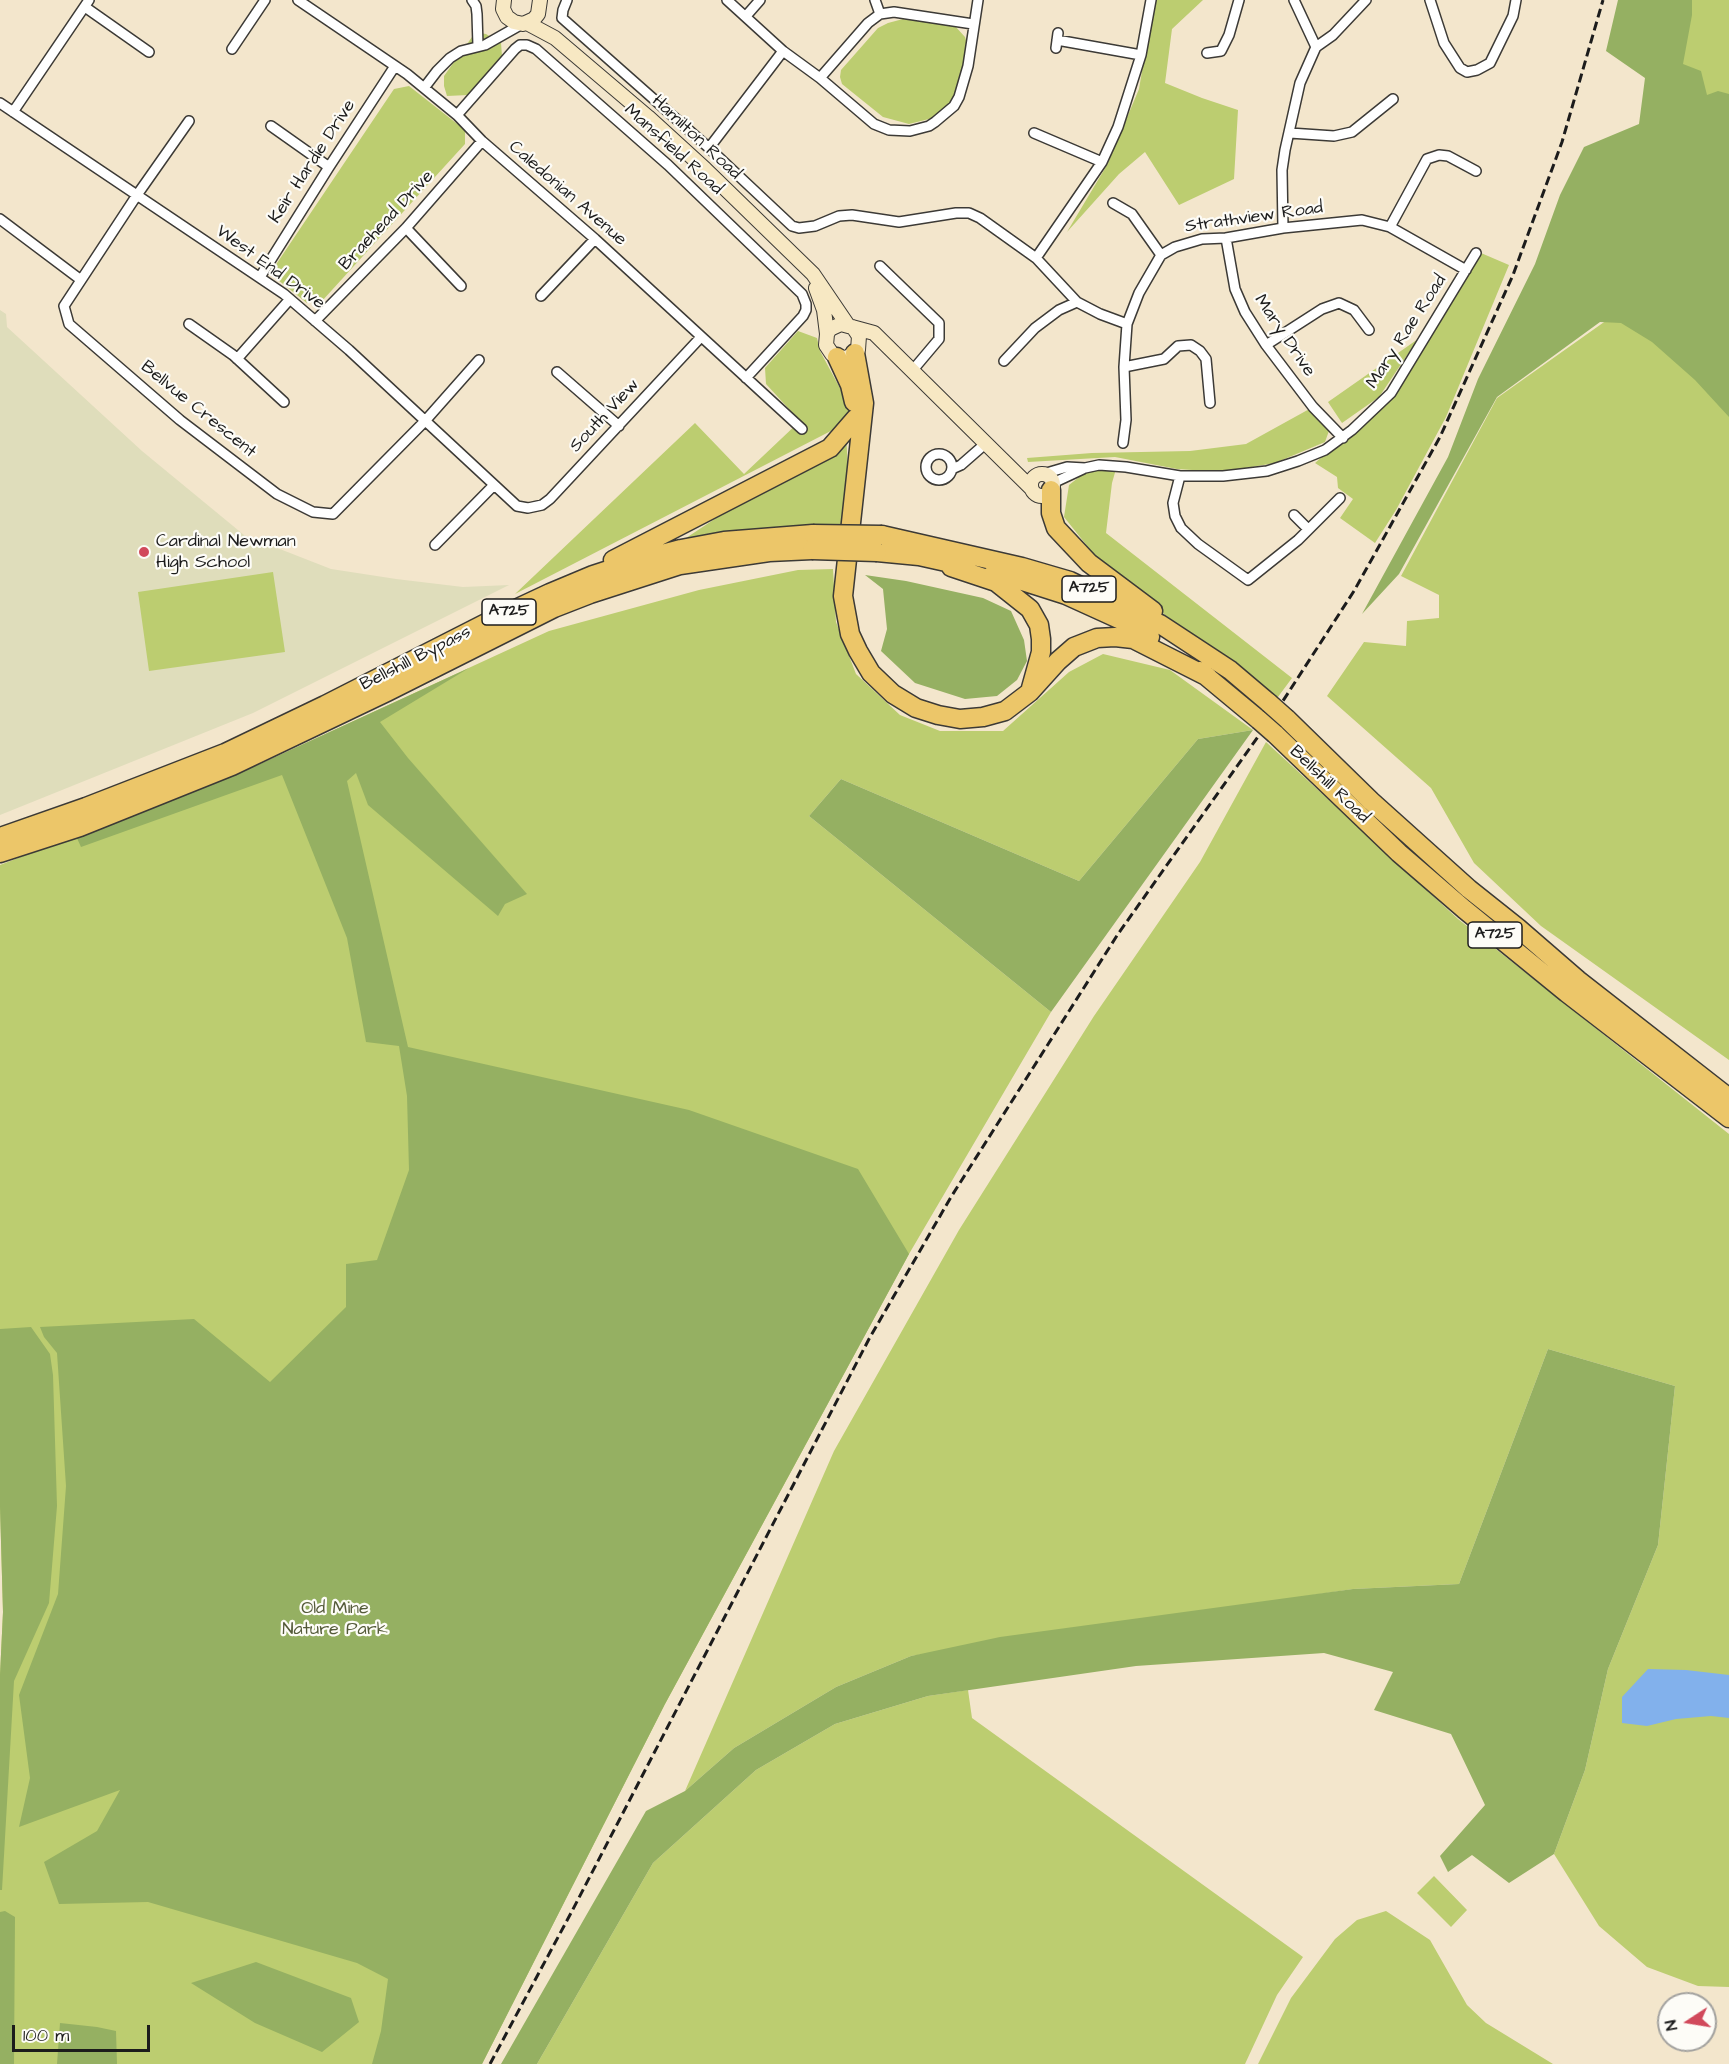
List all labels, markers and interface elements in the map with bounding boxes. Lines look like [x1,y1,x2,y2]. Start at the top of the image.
street label: Hamilton Road [647,91,745,185]
street label: Keir Hardie Drive [265,96,361,228]
street label: Mansfield Road [619,100,727,200]
street label: Caledonian Avenue [504,137,630,251]
street label: Braehead Drive [335,166,439,276]
street label: Strathview Road [1184,198,1324,238]
street label: West End Drive [211,221,329,315]
street label: Mary Rae Road [1362,271,1452,393]
street label: Mary Drive [1249,291,1319,381]
street label: Bellvue Crescent [136,357,260,463]
street label: South View [566,375,644,457]
place label: Cardinal Newman High School [156,531,296,574]
marker: Cardinal Newman High School [137,545,151,559]
road number: A725 [1062,576,1116,602]
road number: A725 [482,599,536,625]
street label: Bellshill Bypass [357,622,475,696]
street label: Bellshill Road [1284,741,1374,829]
road number: A725 [1468,922,1522,948]
park label: Old Mine Nature Park [282,1598,388,1640]
north arrow [1657,1992,1717,2052]
scale bar [15,2013,153,2051]
text: N [1660,2018,1683,2033]
text: 100 m [23,2023,69,2048]

